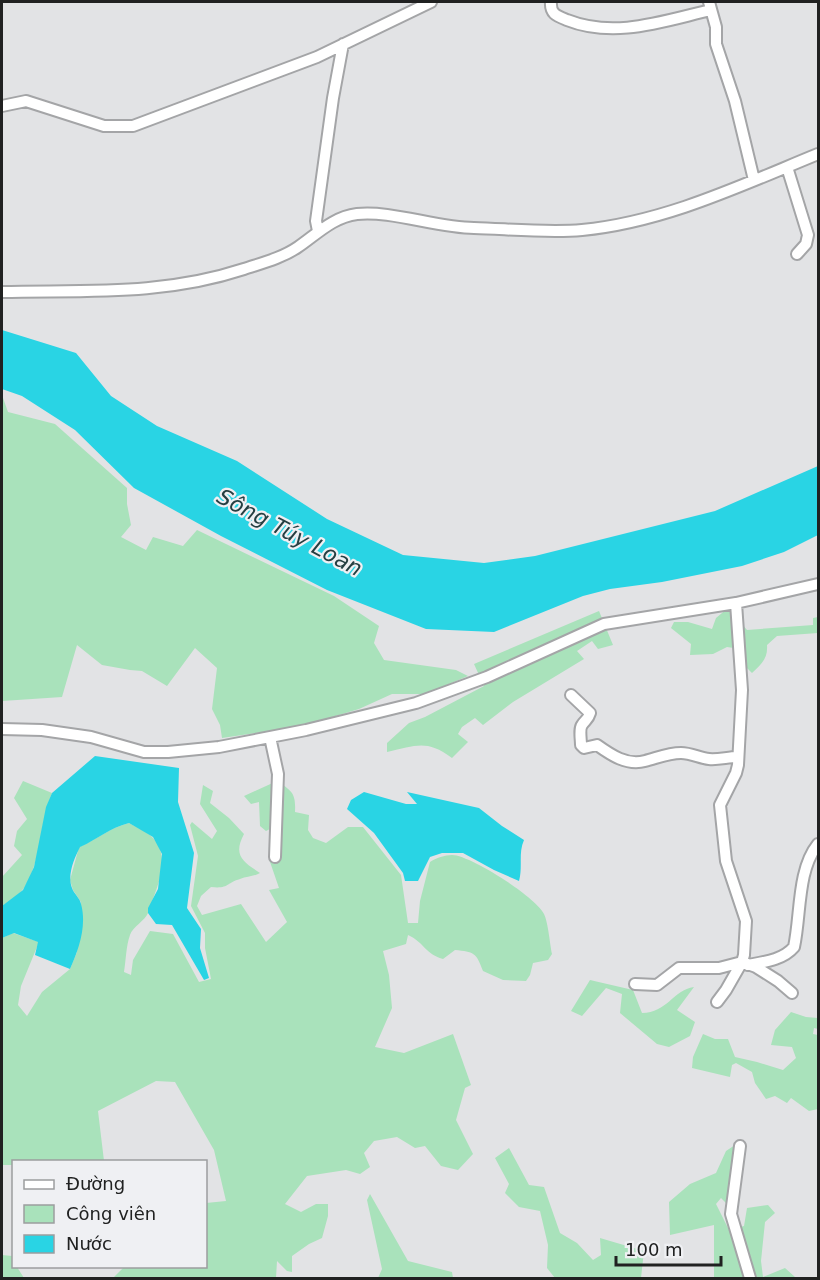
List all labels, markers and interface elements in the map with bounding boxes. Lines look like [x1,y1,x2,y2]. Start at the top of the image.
water label: Sông Túy Loan [213,484,367,581]
legend [12,1160,207,1268]
text: Đường [66,1173,125,1194]
text: Công viên [66,1203,156,1224]
scale bar [616,1229,721,1267]
text: Nước [66,1233,112,1254]
text: 100 m [625,1239,683,1260]

